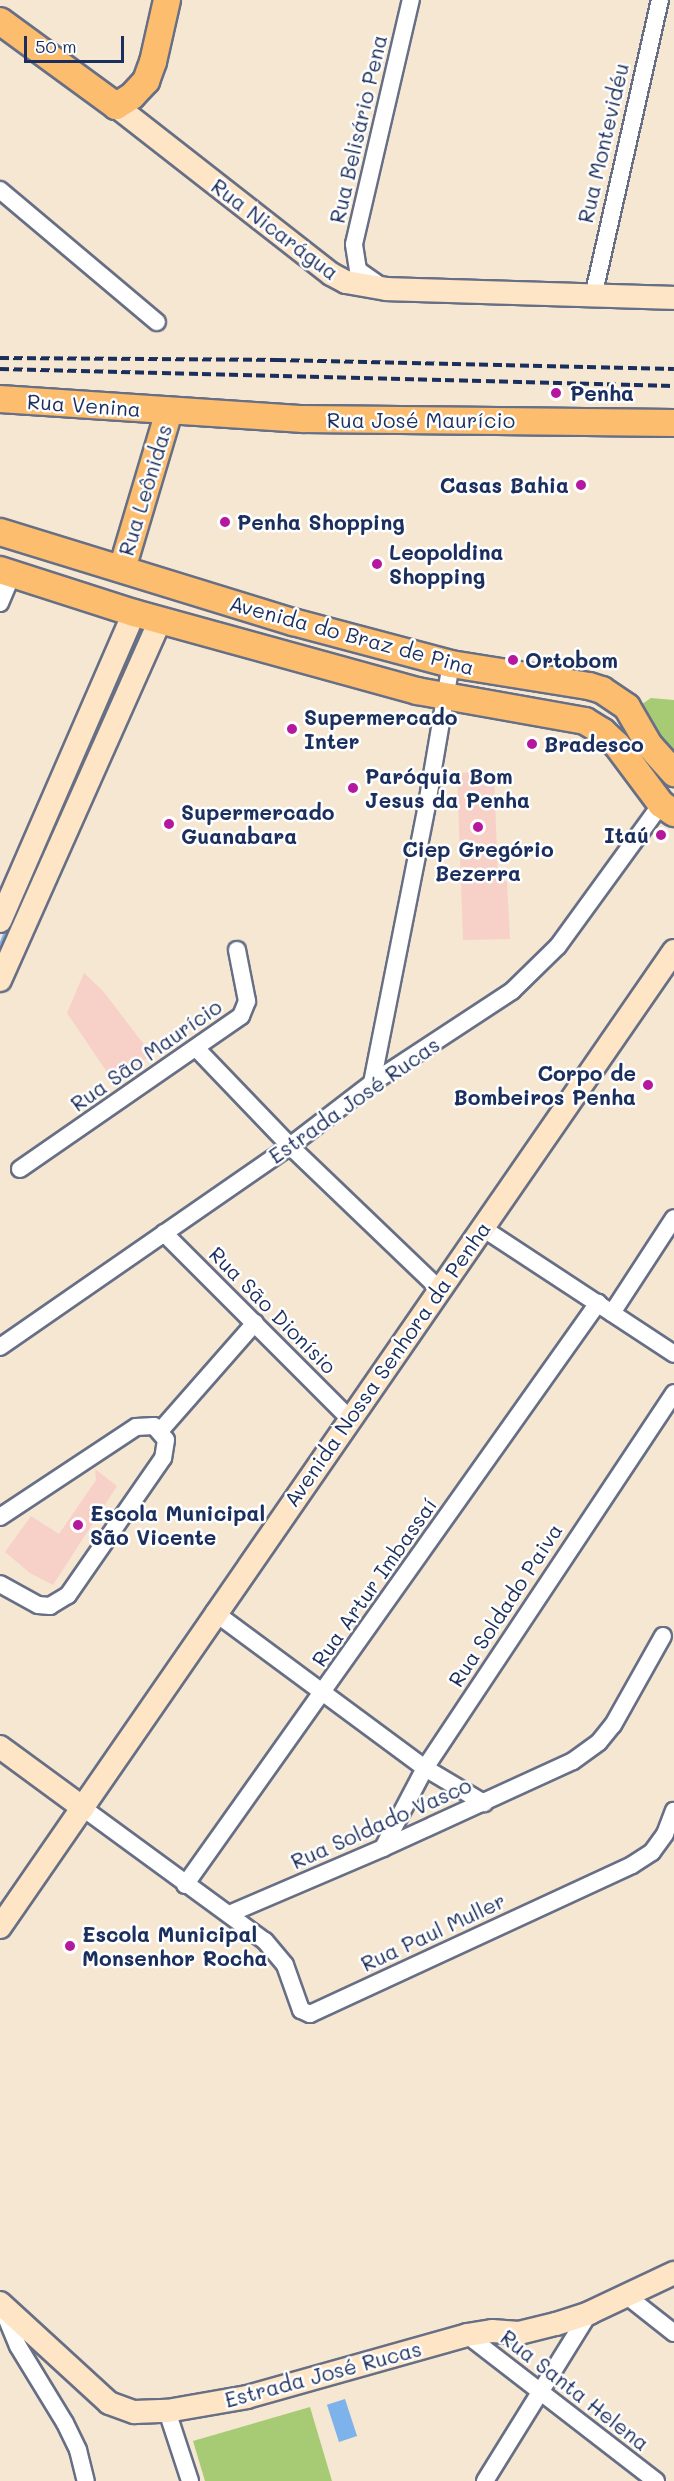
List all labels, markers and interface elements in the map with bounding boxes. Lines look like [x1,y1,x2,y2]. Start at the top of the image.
scale bar [27,24,128,62]
street label: Rua Belisário Pena [324,32,392,226]
text: 50 m [35,34,77,58]
street label: Rua Montevidéu [572,61,634,225]
street label: Rua Nicarágua [207,173,343,285]
place label: Penha [570,380,634,406]
marker: Penha [547,384,565,402]
street label: Rua Venina [26,388,142,422]
street label: Rua José Maurício [327,407,515,433]
street label: Rua Leônidas [113,421,177,559]
place label: Casas Bahia [440,472,569,498]
marker: Casas Bahia [574,478,588,492]
place label: Penha Shopping [237,509,405,535]
marker: Penha Shopping [218,515,232,529]
place label: Leopoldina Shopping [389,539,503,589]
marker: Leopoldina Shopping [370,557,384,571]
street label: Avenida do Braz de Pina [227,590,477,680]
place label: Ortobom [525,647,618,673]
marker: Ortobom [506,653,520,667]
place label: Supermercado Inter [304,704,457,754]
marker: Supermercado Inter [285,722,299,736]
place label: Bradesco [544,731,644,757]
marker: Bradesco [525,737,539,751]
place label: Paróquia Bom Jesus da Penha [365,763,530,813]
marker: Paróquia Bom Jesus da Penha [346,781,360,795]
place label: Supermercado Guanabara [181,799,334,849]
marker: Supermercado Guanabara [162,817,176,831]
marker: Ciep Gregório Bezerra [471,820,485,834]
place label: Itaú [604,822,649,848]
marker: Itaú [654,828,668,842]
place label: Ciep Gregório Bezerra [402,836,554,886]
street label: Rua São Maurício [66,993,226,1117]
street label: Estrada José Rucas [264,1032,444,1168]
place label: Corpo de Bombeiros Penha [454,1060,636,1110]
marker: Corpo de Bombeiros Penha [641,1078,655,1092]
street label: Avenida Nossa Senhora da Penha [278,1216,496,1512]
street label: Rua São Dionísio [204,1241,342,1379]
street label: Rua Artur Imbassaí [306,1493,442,1671]
place label: Escola Municipal São Vicente [90,1500,265,1550]
marker: Escola Municipal São Vicente [71,1518,85,1532]
street label: Rua Soldado Paiva [443,1519,567,1691]
street label: Rua Soldado Vasco [287,1772,475,1874]
street label: Rua Paul Muller [357,1888,509,1976]
place label: Escola Municipal Monsenhor Rocha [82,1921,267,1971]
marker: Escola Municipal Monsenhor Rocha [63,1939,77,1953]
street label: Rua Santa Helena [496,2324,654,2456]
street label: Estrada José Rucas [222,2336,424,2412]

